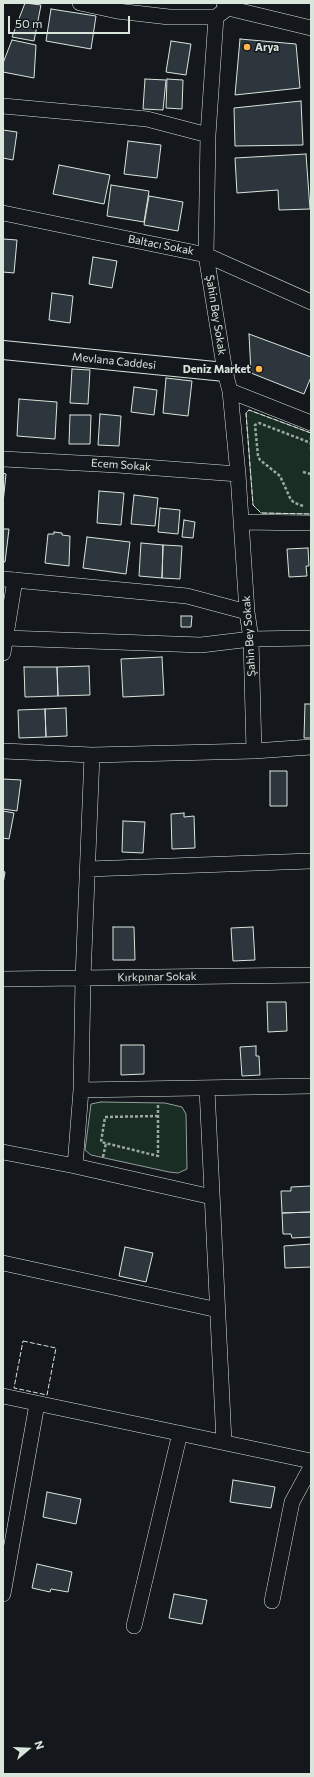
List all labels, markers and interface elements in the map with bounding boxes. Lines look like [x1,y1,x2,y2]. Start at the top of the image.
scale bar [10,8,132,34]
text: 50 m [15,16,43,30]
place label: Arya [255,40,279,54]
marker: Arya [242,42,252,52]
street label: Baltacı Sokak [127,232,195,258]
street label: Şahin Bey Sokak [203,274,229,356]
street label: Mevlana Caddesi [71,350,157,372]
place label: Deniz Market [183,362,251,376]
marker: Deniz Market [254,364,264,374]
street label: Ecem Sokak [91,456,151,474]
street label: Şahin Bey Sokak [240,595,258,677]
street label: Kırkpınar Sokak [117,970,197,984]
north arrow [8,1729,48,1769]
text: N [32,1739,47,1751]

